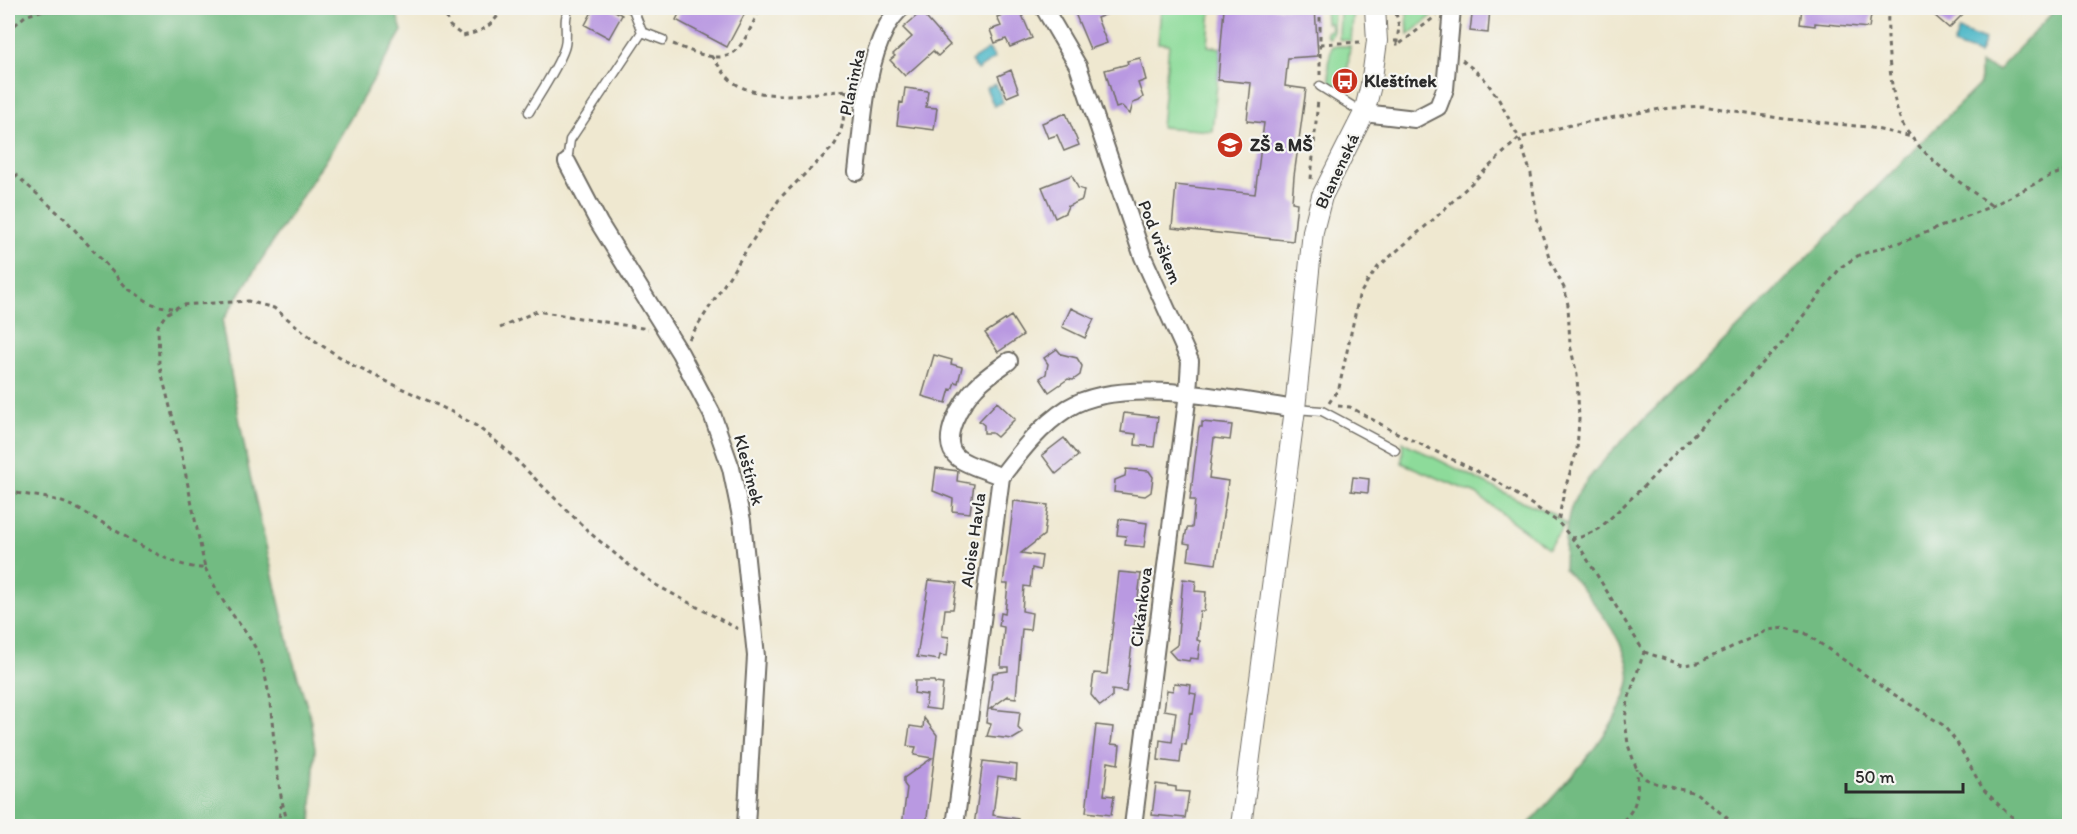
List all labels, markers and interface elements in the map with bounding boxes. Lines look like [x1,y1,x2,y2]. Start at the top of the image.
street label: Planinka [834,46,870,117]
bus stop icon: Kleštínek [1330,66,1360,96]
place label: Kleštínek [1364,70,1437,92]
street label: Blanenská [1310,129,1364,212]
school or university icon: ZŠ a MŠ [1215,130,1245,160]
place label: ZŠ a MŠ [1250,134,1313,156]
street label: Pod vrškem [1133,197,1187,288]
street label: Kleštínek [729,432,769,509]
street label: Aloise Havla [955,491,991,589]
street label: Cikánkova [1125,565,1157,648]
scale bar [1846,756,1963,794]
text: 50 m [1855,766,1895,788]

